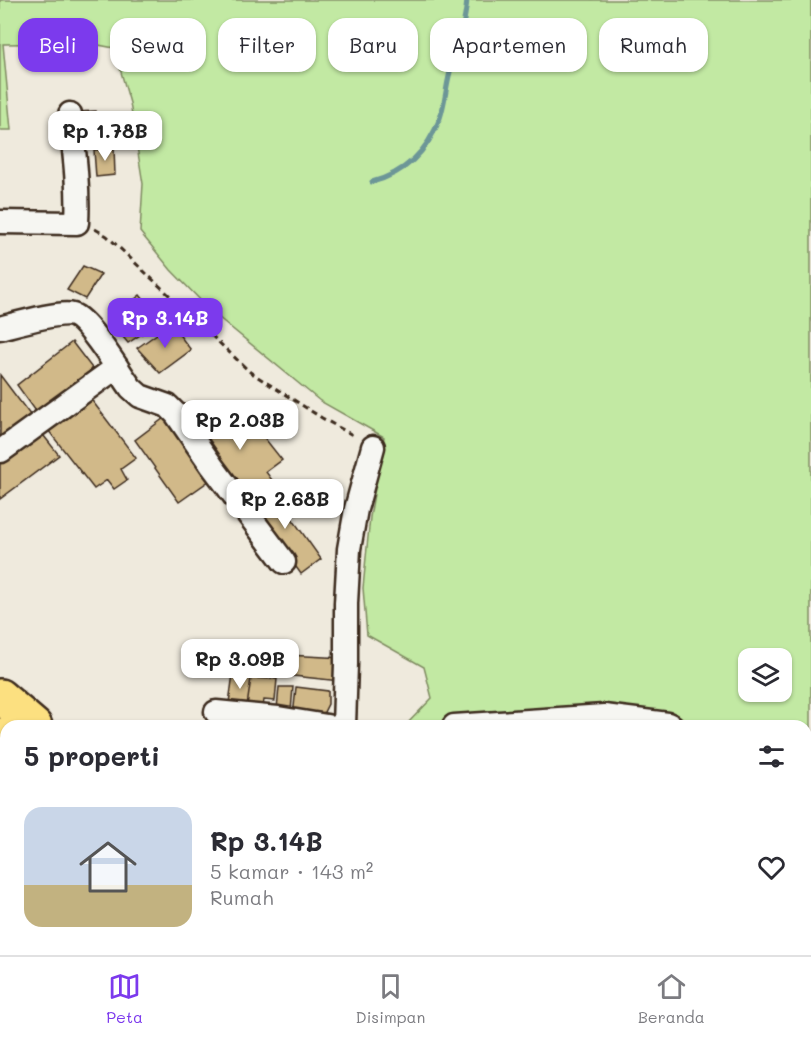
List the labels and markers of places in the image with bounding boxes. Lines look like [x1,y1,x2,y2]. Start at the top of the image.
pin: Rp 1.78B [43,111,167,162]
pin: Rp 3.14B [103,298,227,349]
pin: Rp 2.03B [178,400,302,451]
pin: Rp 2.68B [223,479,347,530]
pin: Rp 3.09B [178,639,302,690]

